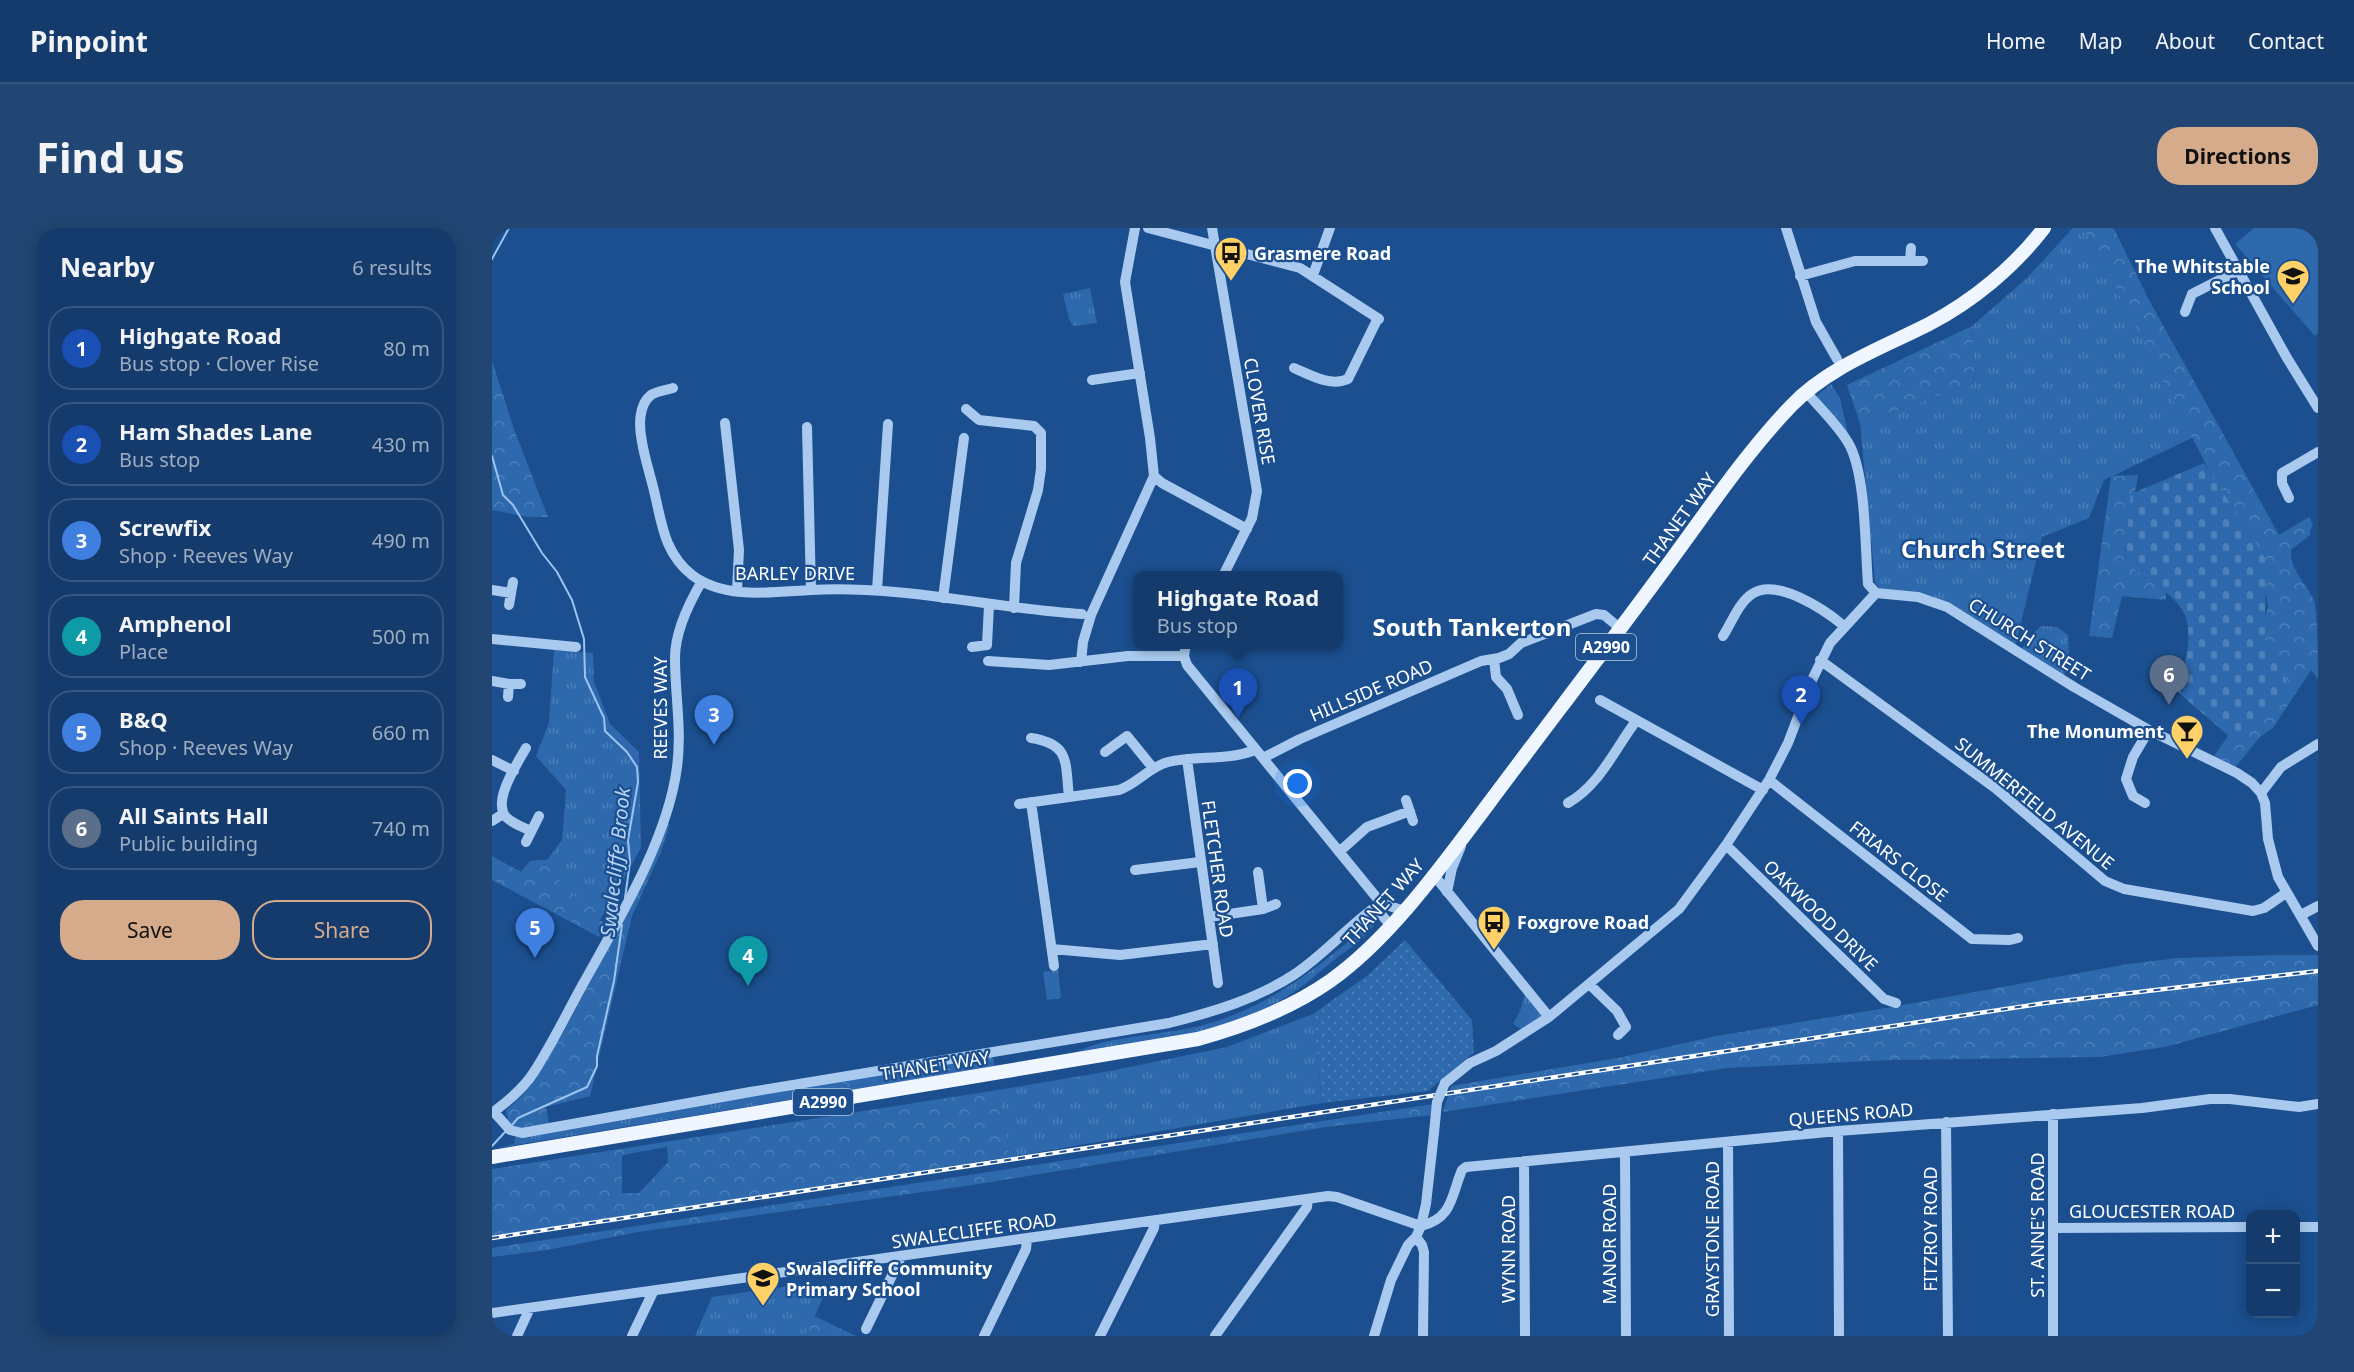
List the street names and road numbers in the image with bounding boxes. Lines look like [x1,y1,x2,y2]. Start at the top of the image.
street label: CLOVER RISE [1239,356,1281,466]
street label: THANET WAY [1637,467,1721,570]
street label: BARLEY DRIVE [735,561,855,585]
street label: CHURCH STREET [1964,592,2096,686]
road number: A2990 [1576,634,1636,660]
street label: HILLSIDE ROAD [1306,653,1436,727]
street label: REEVES WAY [648,656,672,760]
street label: SUMMERFIELD AVENUE [1950,731,2120,875]
street label: FLETCHER ROAD [1196,799,1240,939]
street label: FRIARS CLOSE [1845,815,1953,907]
street label: THANET WAY [1337,853,1429,951]
street label: OAKWOOD DRIVE [1759,854,1883,976]
street label: THANET WAY [879,1044,992,1085]
road number: A2990 [793,1089,853,1115]
street label: QUEENS ROAD [1788,1097,1914,1131]
street label: ST. ANNE'S ROAD [2025,1152,2049,1298]
street label: GRAYSTONE ROAD [1700,1161,1724,1317]
street label: FITZROY ROAD [1918,1166,1942,1292]
street label: MANOR ROAD [1597,1184,1621,1304]
street label: WYNN ROAD [1496,1195,1520,1303]
street label: GLOUCESTER ROAD [2069,1199,2235,1223]
street label: SWALECLIFFE ROAD [890,1207,1058,1253]

